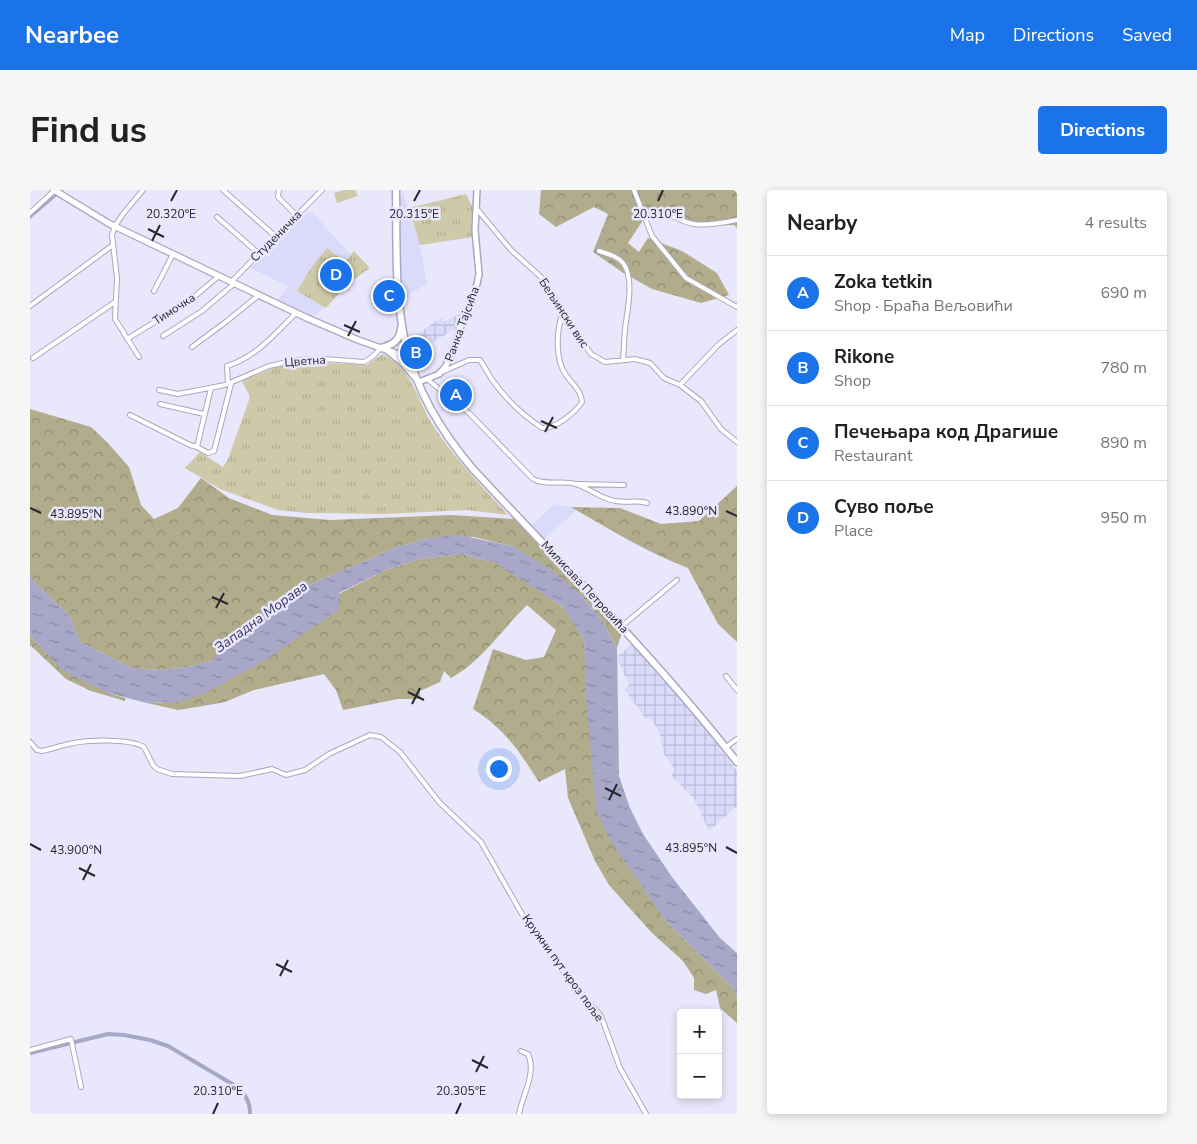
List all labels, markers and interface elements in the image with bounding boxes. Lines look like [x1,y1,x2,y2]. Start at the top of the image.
text: Nearbee [25,19,119,51]
text: Map [950,23,985,47]
text: Directions [1013,23,1094,47]
text: Saved [1122,23,1172,47]
button: Directions [1038,106,1167,154]
text: Find us [30,107,147,154]
text: 20.320°E [146,206,196,222]
text: 20.315°E [389,206,439,222]
text: 20.310°E [633,206,683,222]
street label: Студеничка [247,207,305,265]
text: Nearby [787,209,857,237]
text: 4 results [1085,212,1147,234]
pin: D [320,256,352,294]
text: Zoka tetkin [834,269,933,295]
street label: Бељински вис [535,275,593,351]
pin: C [373,277,405,315]
text: A [797,282,809,304]
text: 690 m [1100,282,1147,304]
street label: Ранка Тајсића [441,284,483,364]
street label: Тимочка [150,289,198,329]
text: Shop · Браћа Вељовићи [834,295,1013,317]
pin: B [400,334,432,372]
text: Rikone [834,344,894,370]
street label: Цветна [284,352,326,370]
text: B [797,357,809,379]
text: 780 m [1100,357,1147,379]
text: Shop [834,370,871,392]
pin: A [440,376,472,414]
text: Печењара код Драгише [834,419,1058,445]
text: C [798,432,808,454]
text: 890 m [1100,432,1147,454]
text: Restaurant [834,445,913,467]
text: Суво поље [834,494,934,520]
text: 43.890°N [665,503,717,519]
text: 43.895°N [50,506,102,522]
text: D [797,507,809,529]
text: 950 m [1100,507,1147,529]
text: Place [834,520,873,542]
street label: Милисава Петровића [538,537,632,637]
water label: Западна Морава [211,577,311,657]
your location [486,756,512,782]
text: 43.895°N [665,840,717,856]
text: 43.900°N [50,842,102,858]
street label: Кружни пут кроз поље [519,911,607,1025]
map controls [677,1009,722,1099]
button: + [677,1009,722,1054]
button: − [677,1054,722,1099]
text: 20.310°E [193,1083,243,1099]
text: 20.305°E [436,1083,486,1099]

